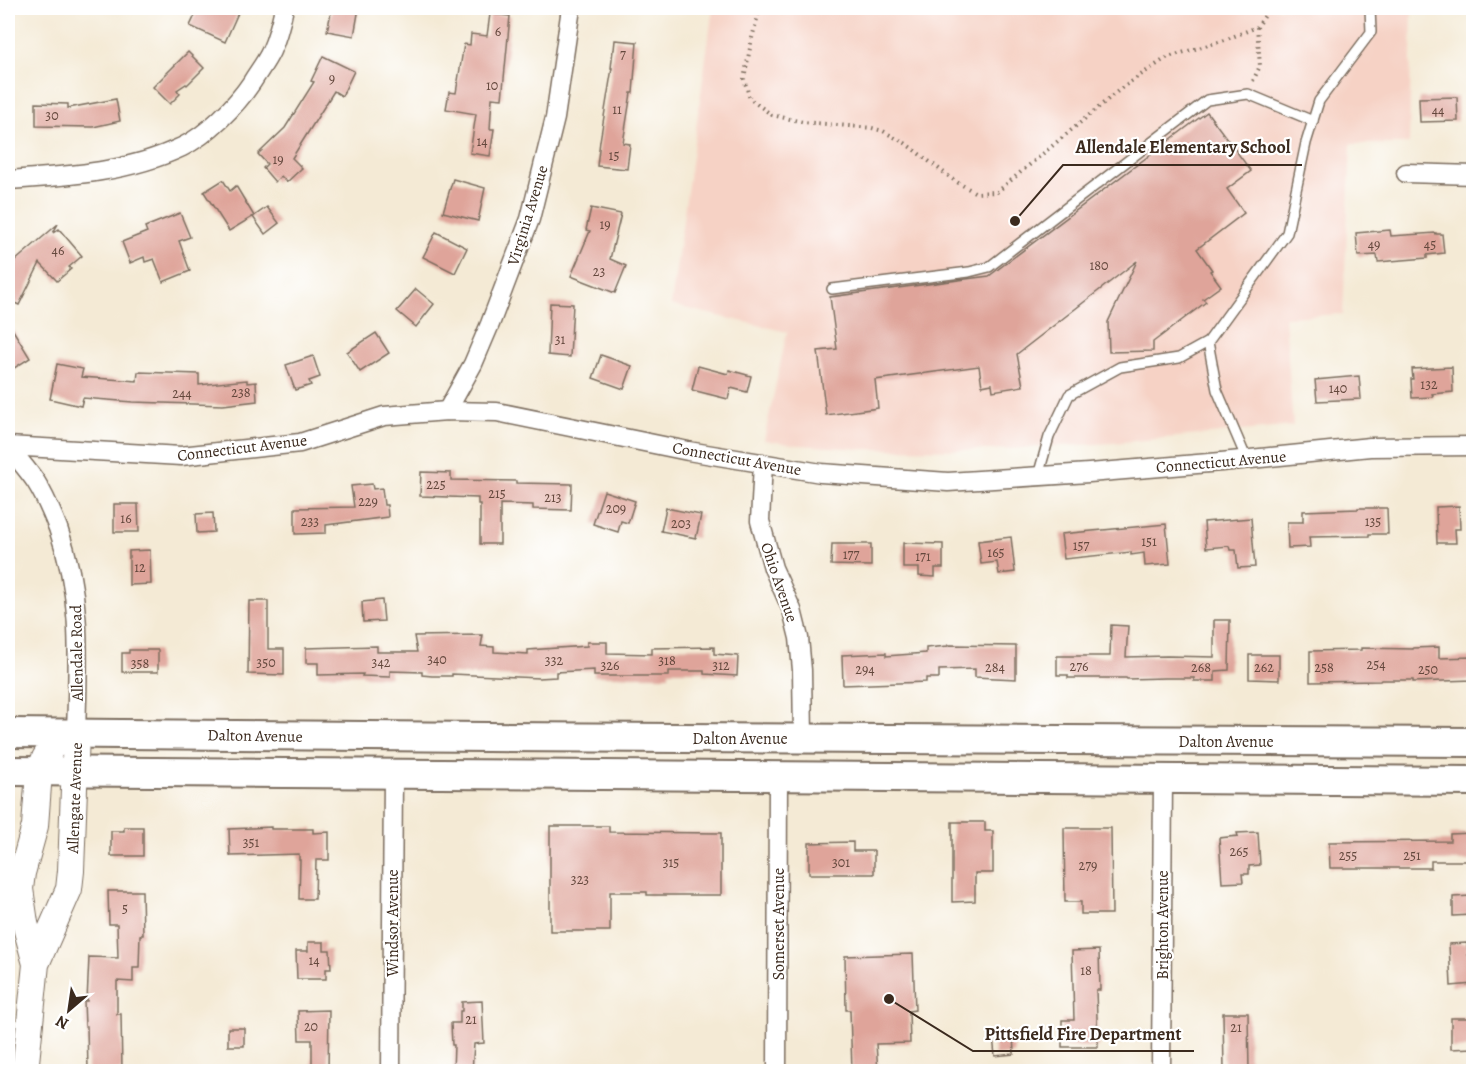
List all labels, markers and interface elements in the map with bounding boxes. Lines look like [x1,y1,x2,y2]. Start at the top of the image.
house number: 6 [495,22,501,41]
house number: 7 [620,45,626,64]
house number: 9 [329,69,335,88]
house number: 10 [486,76,498,95]
house number: 11 [612,100,622,119]
house number: 44 [1432,101,1444,120]
house number: 30 [45,106,59,125]
callout: Allendale Elementary School [1063,129,1302,165]
house number: 14 [476,132,488,151]
text: Allendale Elementary School [1075,135,1291,159]
house number: 15 [609,146,619,165]
house number: 19 [272,150,284,169]
street label: Virginia Avenue [502,162,554,269]
house number: 19 [599,215,611,234]
house number: 49 [1368,235,1380,254]
house number: 45 [1424,235,1436,254]
house number: 46 [52,241,64,260]
house number: 180 [1089,256,1109,275]
house number: 23 [593,262,605,281]
house number: 31 [555,330,566,349]
house number: 132 [1420,375,1438,394]
house number: 140 [1329,379,1347,398]
house number: 238 [231,383,251,402]
house number: 244 [172,384,192,403]
street label: Connecticut Avenue [176,429,308,467]
street label: Connecticut Avenue [671,437,803,481]
street label: Connecticut Avenue [1155,445,1287,479]
house number: 225 [426,475,446,494]
house number: 215 [488,484,506,503]
house number: 213 [544,488,562,507]
house number: 229 [358,492,378,511]
house number: 209 [606,499,626,518]
house number: 16 [120,509,132,528]
house number: 233 [301,512,319,531]
house number: 135 [1365,512,1381,531]
house number: 203 [671,514,691,533]
house number: 151 [1141,532,1157,551]
house number: 157 [1073,536,1089,555]
street label: Ohio Avenue [755,540,803,625]
house number: 165 [987,543,1005,562]
house number: 177 [843,545,859,564]
house number: 171 [915,547,931,566]
house number: 12 [134,558,146,577]
street label: Allendale Road [65,604,89,702]
house number: 340 [427,650,447,669]
house number: 332 [545,651,563,670]
house number: 318 [658,651,676,670]
house number: 350 [256,653,276,672]
house number: 342 [372,653,391,672]
house number: 358 [131,654,150,673]
house number: 254 [1366,655,1386,674]
house number: 326 [601,656,619,675]
house number: 312 [712,656,730,675]
house number: 276 [1070,657,1089,676]
house number: 284 [985,658,1005,677]
house number: 268 [1191,658,1211,677]
house number: 262 [1254,658,1274,677]
house number: 258 [1314,658,1334,677]
house number: 294 [855,660,875,679]
house number: 250 [1418,660,1438,679]
street label: Dalton Avenue [207,724,303,748]
street label: Dalton Avenue [692,728,788,750]
street label: Dalton Avenue [1178,731,1274,753]
street label: Allengate Avenue [62,742,88,855]
house number: 351 [243,833,260,852]
house number: 265 [1229,842,1249,861]
house number: 255 [1339,846,1357,865]
house number: 251 [1403,846,1421,865]
house number: 315 [663,853,679,872]
house number: 301 [832,853,850,872]
house number: 279 [1079,856,1097,875]
street label: Somerset Avenue [768,868,790,980]
street label: Windsor Avenue [382,869,404,978]
house number: 323 [571,870,589,889]
street label: Brighton Avenue [1152,870,1174,980]
house number: 5 [122,899,128,918]
house number: 14 [308,951,320,970]
house number: 18 [1080,961,1092,980]
north arrow [39,980,99,1040]
text: N [51,1010,73,1035]
house number: 21 [465,1010,477,1029]
callout: Pittsfield Fire Department [973,1015,1194,1051]
house number: 20 [304,1017,318,1036]
house number: 21 [1230,1018,1242,1037]
text: Pittsfield Fire Department [985,1022,1181,1046]

